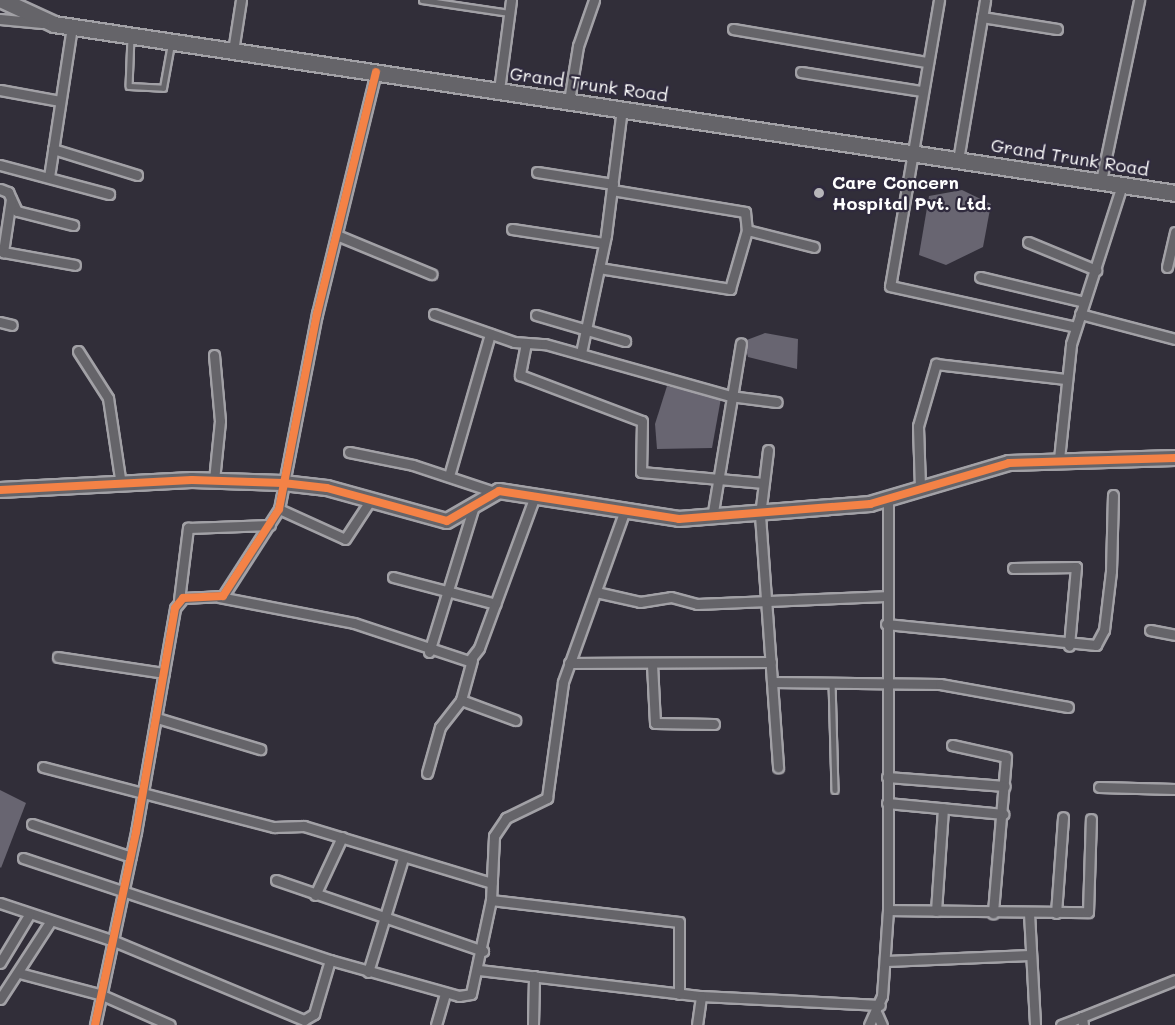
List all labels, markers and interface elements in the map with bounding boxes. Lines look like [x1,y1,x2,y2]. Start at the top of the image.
street label: Grand Trunk Road [508,62,670,106]
street label: Grand Trunk Road [989,134,1151,180]
place label: Care Concern Hospital Pvt. Ltd. [832,172,992,214]
marker: Care Concern Hospital Pvt. Ltd. [810,184,828,202]

